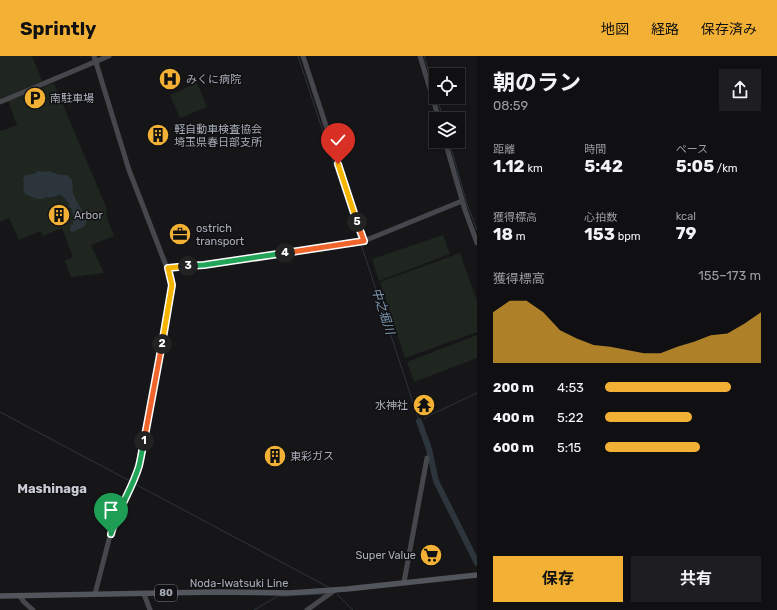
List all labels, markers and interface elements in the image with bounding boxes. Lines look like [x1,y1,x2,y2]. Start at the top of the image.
text: Sprintly [20,17,96,40]
text: 地図 [601,21,629,38]
text: 経路 [651,21,679,38]
text: 保存済み [701,21,757,38]
hospital icon: みくに病院 [157,66,183,92]
map controls [429,68,465,148]
button: locate [429,68,465,104]
text: 朝のラン [493,69,581,96]
button: share [719,69,761,111]
place label: みくに病院 [186,73,241,86]
parking icon: 南駐車場 [22,85,48,111]
place label: 南駐車場 [50,92,94,105]
text: 08:59 [493,98,528,113]
button: layers [429,112,465,148]
building icon: 軽自動車検査協会 埼玉県春日部支所 [145,122,171,148]
place label: 軽自動車検査協会 埼玉県春日部支所 [174,123,263,149]
pin [321,123,355,164]
icon: check [327,129,349,151]
text: 距離 [493,143,515,156]
text: 時間 [584,143,606,156]
text: ペース [676,143,708,156]
text: 1.12 [493,156,525,176]
text: 5:42 [584,156,623,176]
text: 5:05 [676,156,714,176]
text: km [525,162,543,175]
text: /km [714,162,738,175]
building icon: Arbor [46,202,72,228]
place label: Arbor [74,209,103,222]
text: kcal [676,210,696,223]
text: 獲得標高 [493,211,537,224]
text: 心拍数 [584,211,617,224]
pin: 5 [347,212,367,232]
text: 5 [353,215,361,228]
office icon: ostrich transport [167,221,193,247]
place label: ostrich transport [196,222,245,248]
text: 79 [676,223,696,243]
text: 18 [493,224,513,244]
text: 153 [584,224,615,244]
text: m [513,230,525,243]
text: bpm [615,230,641,243]
pin: 4 [275,243,295,263]
text: 4 [281,246,289,259]
pin: 3 [178,256,198,276]
text: 3 [184,259,192,272]
text: 155–173 m [698,268,761,283]
text: 獲得標高 [493,271,545,286]
water label: 中之堀川 [369,286,398,338]
pin: 2 [152,334,172,354]
text: 2 [158,337,166,350]
text: 200 m [493,380,534,395]
text: 4:53 [557,380,584,395]
temple icon: 水神社 [411,392,437,418]
place label: 水神社 [375,399,408,412]
text: 400 m [493,410,534,425]
text: 5:22 [557,410,583,425]
pin: 1 [134,431,154,451]
text: 1 [141,434,147,447]
text: 600 m [493,440,534,455]
text: 5:15 [557,440,581,455]
building icon: 東彩ガス [262,443,288,469]
place label: 東彩ガス [290,450,334,463]
district label: Mashinaga [17,481,87,496]
pin [94,493,128,534]
icon: arrive [100,499,122,521]
supermarket icon: Super Value [418,542,444,568]
place label: Super Value [355,549,416,562]
button: 保存 [493,556,623,602]
button: 共有 [631,556,761,602]
street label: Noda-Iwatsuki Line [190,577,288,590]
road number: 80 [155,585,177,601]

